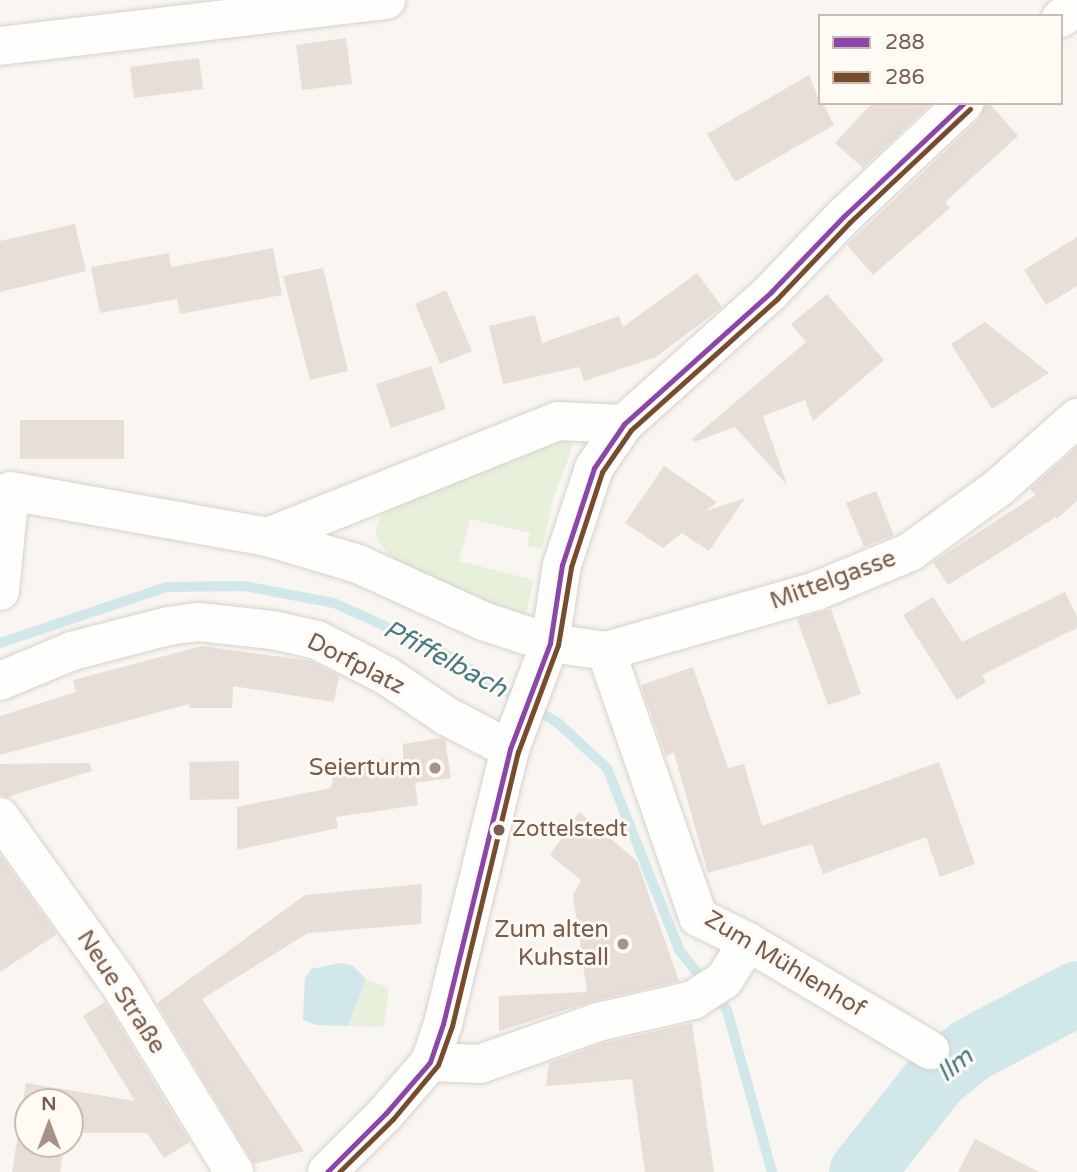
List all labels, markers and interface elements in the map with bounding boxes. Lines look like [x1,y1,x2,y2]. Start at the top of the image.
legend [818,14,1063,105]
text: 288 [885,30,925,55]
text: 286 [885,65,925,90]
street label: Mittelgasse [766,544,900,616]
water label: Pfiffelbach [378,613,512,705]
street label: Dorfplatz [302,627,410,701]
place label: Seierturm [309,754,421,782]
marker: Seierturm [427,760,443,776]
place label: Zottelstedt [512,817,627,843]
marker: Zottelstedt [492,823,506,837]
street label: Zum Mühlenhof [699,905,871,1023]
place label: Zum alten Kuhstall [494,916,609,972]
street label: Neue Straße [70,925,172,1059]
marker: Zum alten Kuhstall [615,936,631,952]
water label: Ilm [931,1041,979,1089]
north arrow [14,1088,84,1158]
text: N [41,1093,57,1115]

